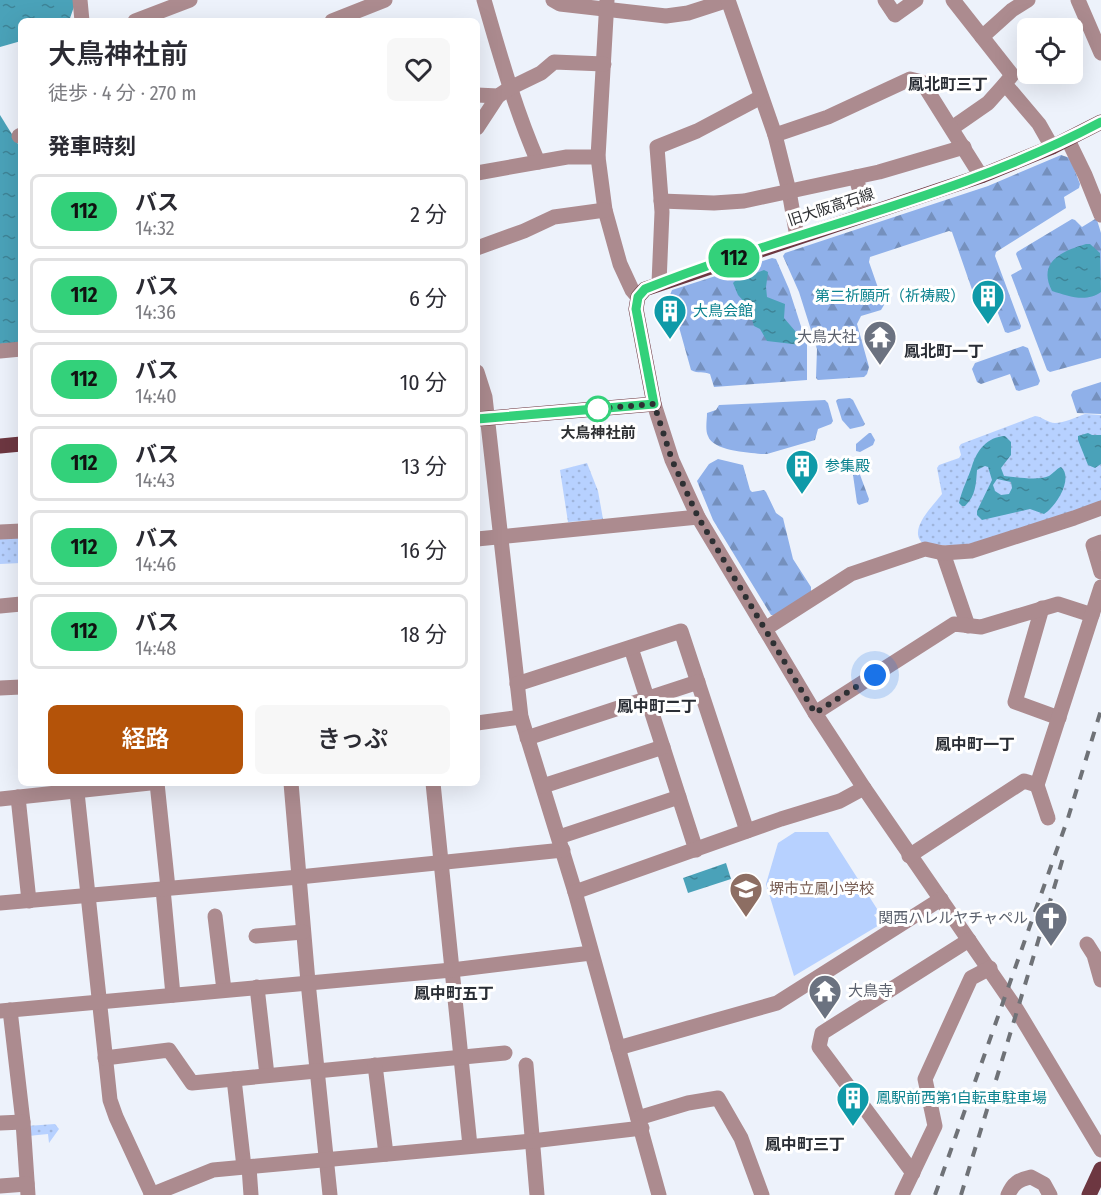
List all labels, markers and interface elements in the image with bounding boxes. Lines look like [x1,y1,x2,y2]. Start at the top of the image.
map controls [1017,18,1083,84]
button: locate [1017,18,1083,84]
text: 大鳥神社前 [48,38,188,71]
button: heart [387,38,450,101]
district label: 鳳北町三丁 [908,75,988,94]
text: 徒歩 · 4 分 · 270 m [48,81,197,105]
text: 発車時刻 [48,133,136,160]
street label: 旧大阪高石線 [785,185,877,229]
text: バス [135,189,179,216]
text: 112 [70,198,98,224]
text: 2 分 [410,201,447,228]
text: 14:32 [135,216,175,240]
line badge: 112 [700,238,768,278]
text: 112 [720,245,748,271]
text: バス [135,273,179,300]
building icon: 第二祈願所（祈祷殿） [970,278,1006,325]
text: 112 [70,282,98,308]
text: 6 分 [409,285,447,312]
place label: 第二祈願所（祈祷殿） [815,287,965,305]
building icon: 大鳥会館 [652,293,688,340]
text: 14:36 [135,300,176,324]
place label: 大鳥会館 [693,302,753,320]
temple icon: 大鳥大社 [862,319,898,366]
place label: 大鳥大社 [797,328,857,346]
district label: 鳳北町一丁 [904,342,984,361]
text: バス [135,357,179,384]
text: 112 [70,366,98,392]
text: 10 分 [400,369,447,396]
text: 14:40 [135,384,177,408]
marker: 大鳥神社前 [585,396,611,422]
place label: 大鳥神社前 [560,424,636,442]
text: バス [135,441,179,468]
building icon: 参集殿 [784,448,820,495]
text: 112 [70,450,98,476]
text: 13 分 [401,453,447,480]
place label: 参集殿 [825,457,870,475]
text: 14:43 [135,468,175,492]
text: バス [135,525,179,552]
text: 112 [70,534,98,560]
text: 16 分 [400,537,447,564]
text: 14:46 [135,552,176,576]
text: バス [135,609,179,636]
text: 112 [70,618,98,644]
text: 18 分 [400,621,447,648]
text: 14:48 [135,636,176,660]
your location [860,660,890,690]
district label: 鳳中町二丁 [617,697,697,716]
button: 経路 [48,705,243,774]
button: きっぷ [255,705,450,774]
district label: 鳳中町一丁 [935,735,1015,754]
school or university icon: 堺市立鳳小学校 [728,871,764,918]
place label: 堺市立鳳小学校 [769,880,874,898]
church icon: 関西ハレルヤチャペル [1033,900,1069,947]
place label: 関西ハレルヤチャペル [878,909,1028,927]
temple icon: 大鳥寺 [807,973,843,1020]
place label: 大鳥寺 [848,982,893,1000]
district label: 鳳中町五丁 [414,984,494,1003]
building icon: 鳳駅前西第1自転車駐車場 [835,1080,871,1127]
place label: 鳳駅前西第1自転車駐車場 [876,1089,1047,1107]
district label: 鳳中町三丁 [765,1135,845,1154]

